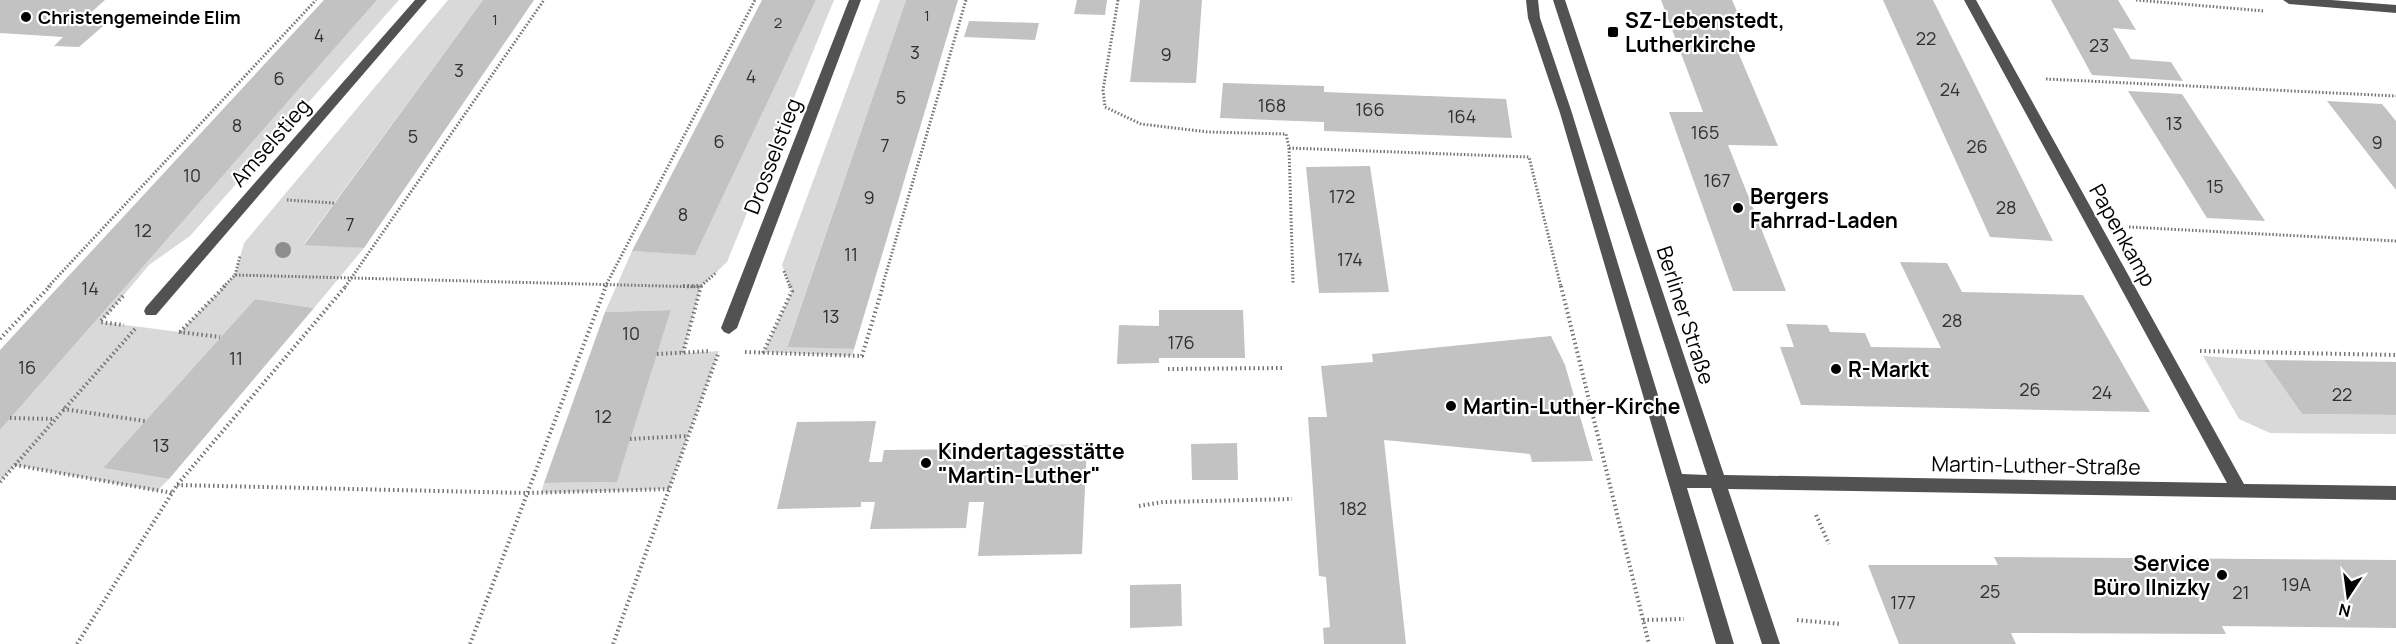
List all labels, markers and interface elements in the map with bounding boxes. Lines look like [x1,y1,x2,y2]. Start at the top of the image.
place label: Christengemeinde Elim [38,5,241,29]
house number: 1 [924,5,930,26]
place label: SZ-Lebenstedt, Lutherkirche [1625,6,1785,58]
house number: 1 [492,9,498,30]
marker: Christengemeinde Elim [19,10,33,24]
house number: 2 [774,12,782,33]
house number: 4 [314,23,324,47]
marker: SZ-Lebenstedt, Lutherkirche [1606,25,1620,39]
house number: 22 [1916,26,1936,50]
house number: 23 [2089,33,2109,57]
house number: 3 [910,40,920,64]
house number: 9 [1160,42,1172,66]
house number: 3 [454,58,464,82]
house number: 4 [746,64,756,88]
house number: 6 [273,66,285,90]
house number: 24 [1940,77,1960,101]
house number: 5 [896,85,906,109]
street label: Amselstieg [224,92,316,192]
house number: 168 [1258,93,1286,117]
street label: Drosselstieg [737,94,807,218]
house number: 166 [1355,97,1385,121]
house number: 164 [1448,104,1476,128]
house number: 13 [2166,111,2182,135]
house number: 8 [232,113,242,137]
house number: 165 [1691,120,1719,144]
house number: 5 [408,124,418,148]
house number: 6 [713,129,725,153]
house number: 9 [2371,130,2383,154]
house number: 7 [880,133,890,157]
house number: 26 [1966,134,1988,158]
house number: 10 [183,163,201,187]
house number: 167 [1703,168,1731,192]
house number: 15 [2206,174,2224,198]
street label: Papenkamp [2083,179,2163,291]
place label: Bergers Fahrrad-Laden [1750,182,1898,234]
house number: 172 [1329,184,1355,208]
house number: 9 [863,185,875,209]
house number: 28 [1996,195,2016,219]
marker: Bergers Fahrrad-Laden [1731,201,1745,215]
house number: 8 [678,202,688,226]
house number: 7 [345,212,355,236]
house number: 12 [134,218,152,242]
house number: 11 [844,242,858,266]
street label: Berliner Straße [1650,242,1722,388]
house number: 174 [1337,247,1363,271]
house number: 14 [81,276,99,300]
house number: 13 [823,304,839,328]
house number: 28 [1942,308,1962,332]
house number: 10 [622,321,640,345]
house number: 176 [1167,330,1195,354]
house number: 11 [229,346,243,370]
house number: 16 [18,355,36,379]
place label: R-Markt [1848,355,1930,383]
marker: R-Markt [1829,362,1843,376]
house number: 26 [2019,377,2041,401]
house number: 24 [2092,380,2112,404]
house number: 22 [2332,382,2352,406]
place label: Martin-Luther-Kirche [1463,392,1680,420]
marker: Martin-Luther-Kirche [1444,399,1458,413]
house number: 12 [594,404,612,428]
house number: 13 [153,433,169,457]
place label: Kindertagesstätte "Martin-Luther" [938,437,1125,489]
street label: Martin-Luther-Straße [1931,449,2141,481]
marker: Kindertagesstätte "Martin-Luther" [919,456,933,470]
house number: 182 [1339,496,1367,520]
place label: Service Büro Ilnizky [2093,549,2210,601]
north arrow [2318,566,2378,626]
marker: Service Büro Ilnizky [2215,568,2229,582]
house number: 19A [2281,572,2311,596]
house number: 25 [1980,579,2000,603]
house number: 21 [2232,580,2250,604]
house number: 177 [1890,590,1916,614]
text: N [2337,599,2353,623]

